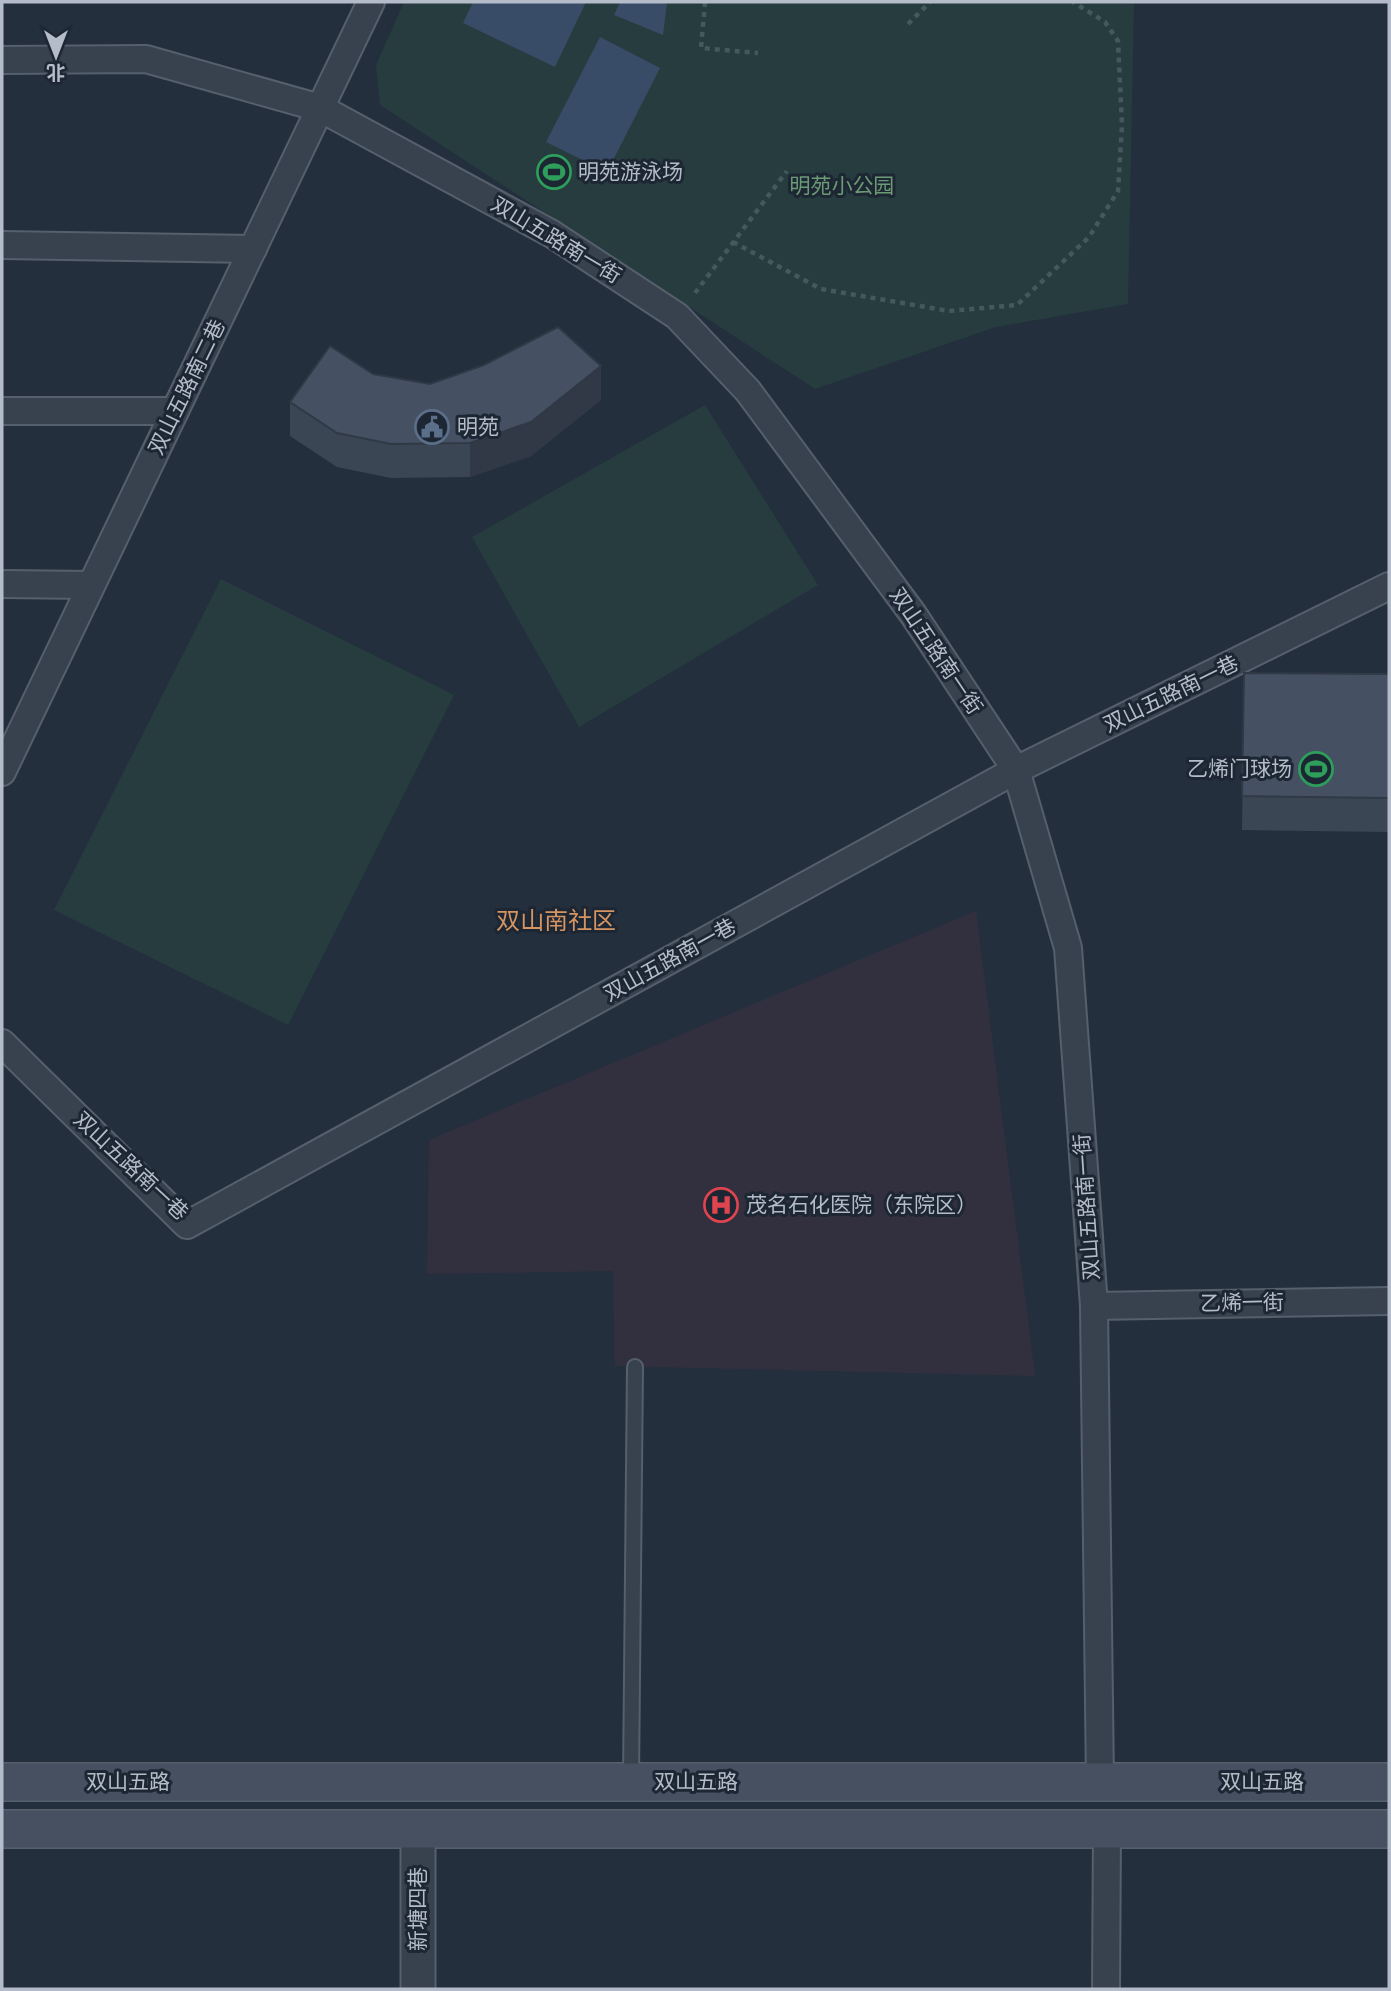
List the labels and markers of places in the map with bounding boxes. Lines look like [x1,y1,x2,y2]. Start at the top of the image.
sports icon: 明苑游泳场 [535,153,573,191]
place label: 明苑游泳场 [578,159,683,184]
public building icon: 明苑 [413,408,451,446]
place label: 明苑 [457,414,499,439]
sports icon: 乙烯门球场 [1297,750,1335,788]
place label: 乙烯门球场 [1187,756,1292,781]
hospital icon: 茂名石化医院（东院区） [702,1186,740,1224]
place label: 茂名石化医院（东院区） [746,1192,977,1217]

